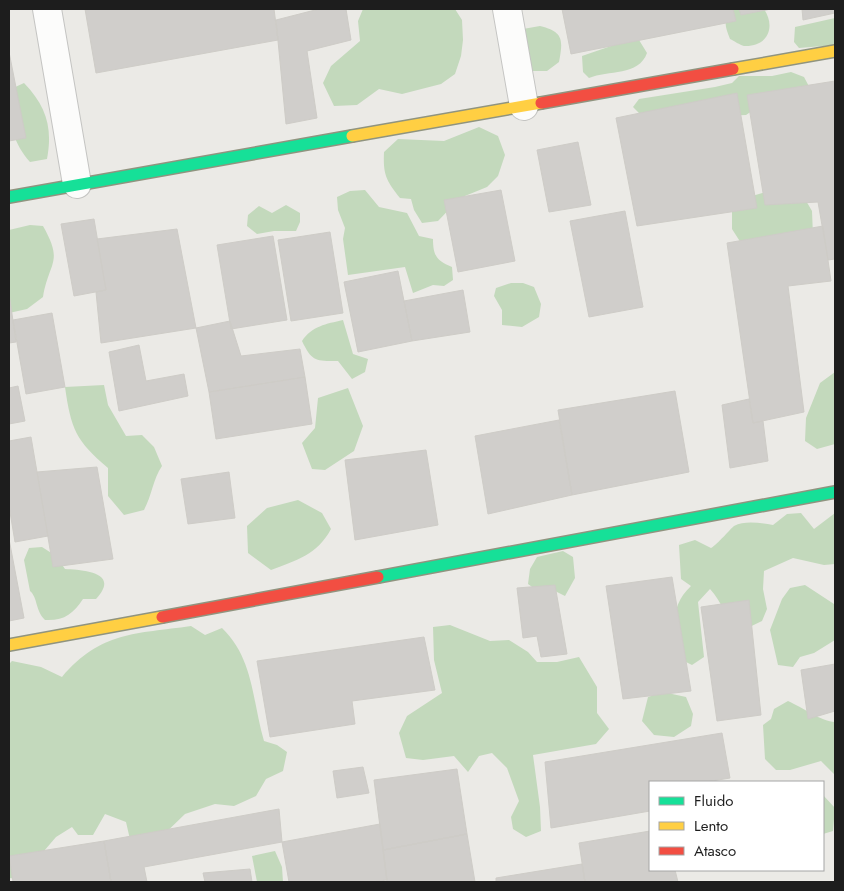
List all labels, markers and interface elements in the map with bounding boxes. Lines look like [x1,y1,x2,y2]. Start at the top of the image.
legend [649,781,824,871]
text: Fluido [694,790,733,812]
text: Lento [694,815,728,837]
text: Atasco [694,840,736,862]

